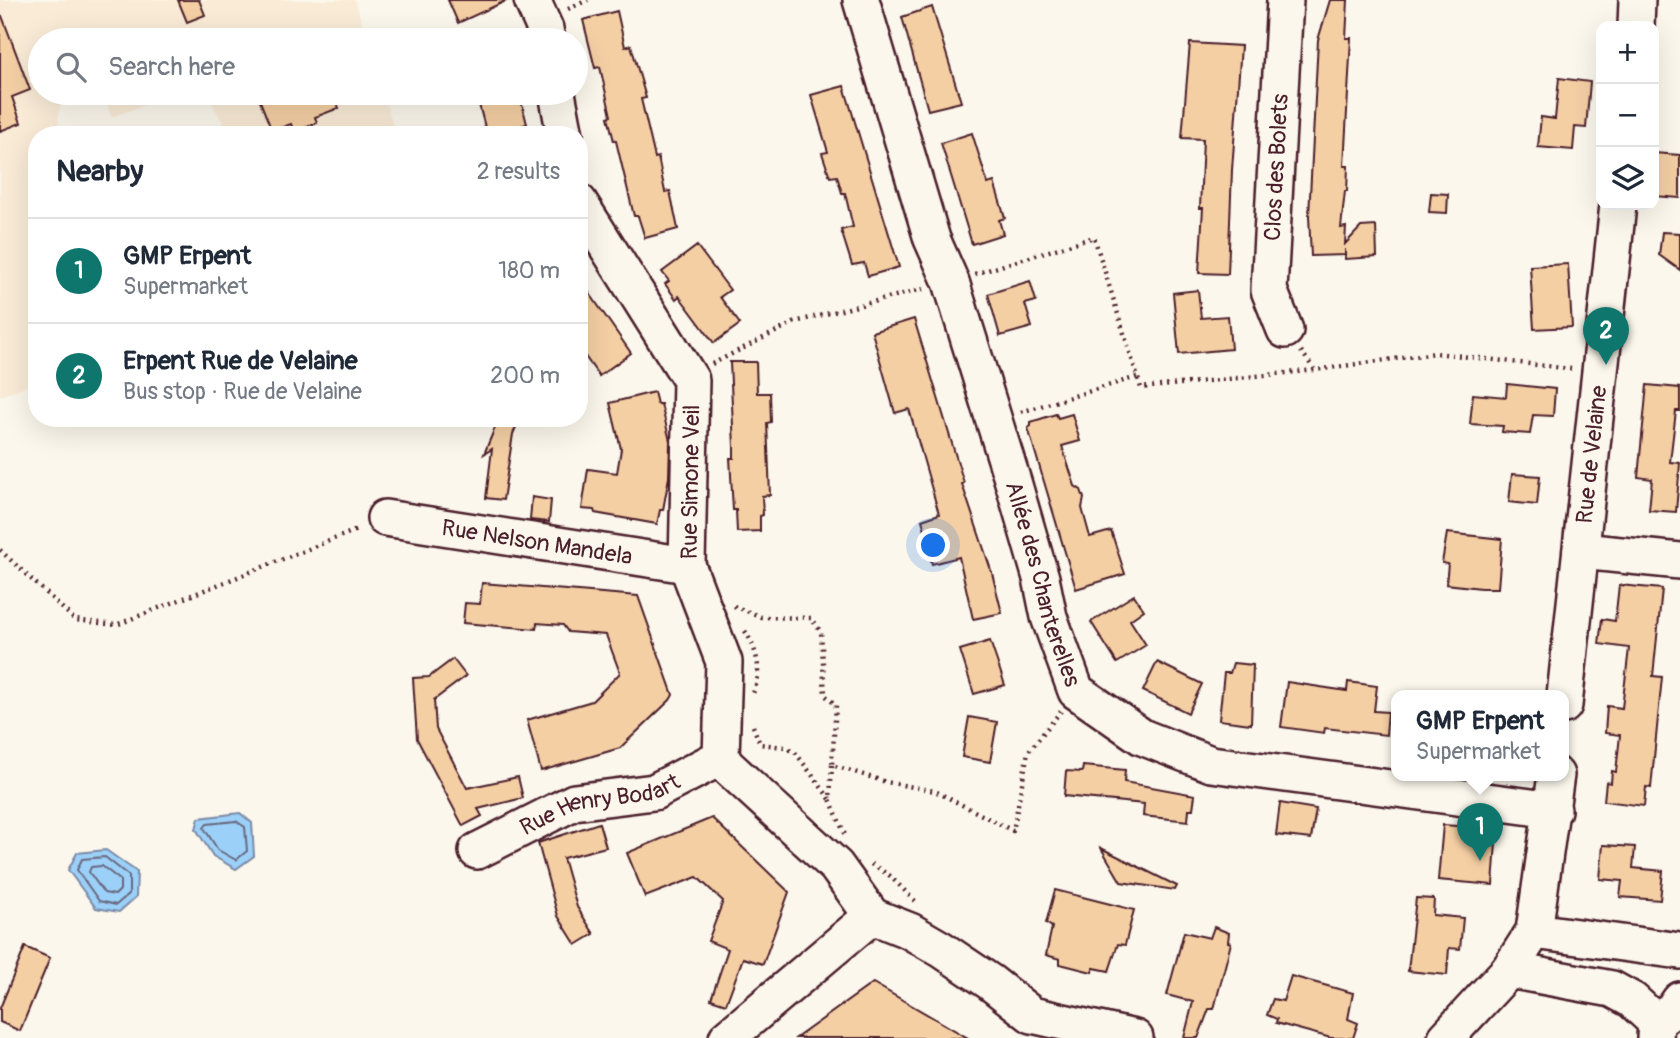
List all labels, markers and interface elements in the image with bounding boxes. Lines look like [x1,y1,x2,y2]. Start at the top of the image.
map controls [1596,21,1659,210]
button: + [1596,21,1659,84]
search box [28,28,588,105]
icon: search [52,48,90,86]
text: Search here [108,51,235,83]
button: − [1596,84,1659,147]
street label: Clos des Bolets [1258,93,1295,242]
button: layers [1596,147,1659,210]
text: Nearby [56,153,143,190]
text: 2 results [477,157,560,186]
text: GMP Erpent [123,240,251,272]
text: 1 [75,256,84,285]
text: 180 m [498,256,560,285]
text: Supermarket [123,272,248,301]
pin: 2 [1583,307,1629,365]
text: Erpent Rue de Velaine [123,345,358,377]
text: 2 [73,361,85,390]
text: 200 m [490,361,560,390]
text: Bus stop · Rue de Velaine [123,377,362,406]
street label: Rue de Velaine [1570,383,1613,525]
street label: Rue Simone Veil [675,404,706,560]
street label: Allée des Chanterelles [999,478,1087,691]
street label: Rue Nelson Mandela [440,513,635,571]
your location [916,528,950,562]
popup [1391,690,1569,781]
text: GMP Erpent [1416,705,1544,737]
text: Supermarket [1416,737,1541,766]
street label: Rue Henry Bodart [515,767,686,842]
pin: 1 [1457,803,1503,861]

